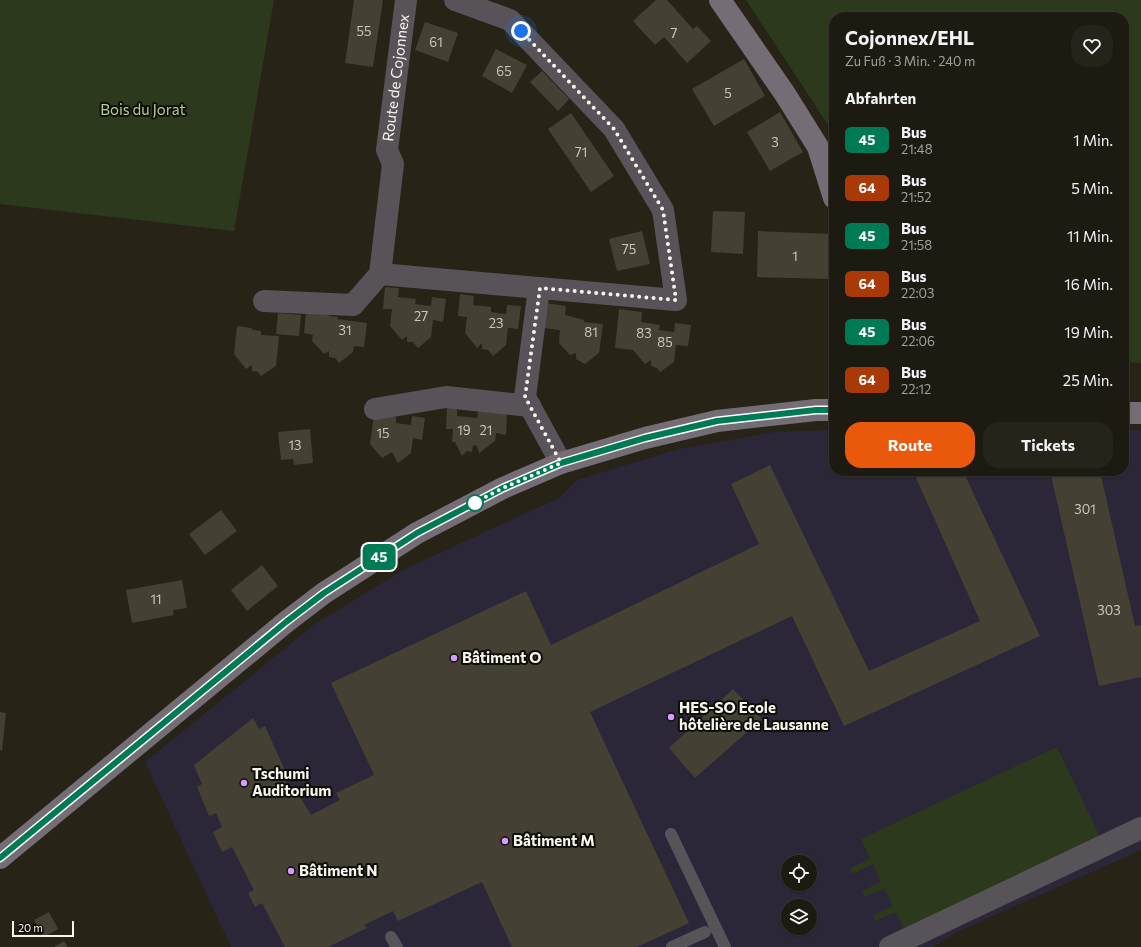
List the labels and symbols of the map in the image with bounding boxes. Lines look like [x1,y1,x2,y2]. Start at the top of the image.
street label: Route de Cojonnex [378,13,412,142]
your location [511,21,531,41]
house number: 55 [357,23,371,39]
house number: 7 [671,25,678,41]
house number: 61 [429,34,443,50]
house number: 65 [496,63,512,79]
house number: 5 [724,85,732,101]
park label: Bois du Jorat [100,100,186,118]
house number: 3 [771,134,779,150]
house number: 71 [575,144,587,160]
house number: 75 [622,241,636,257]
house number: 1 [792,248,798,264]
house number: 27 [414,308,428,324]
house number: 23 [489,315,503,331]
house number: 31 [339,322,351,338]
house number: 81 [584,324,598,340]
house number: 83 [636,325,652,341]
house number: 85 [657,334,673,350]
house number: 19 [457,422,471,438]
house number: 21 [480,422,492,438]
house number: 15 [376,425,390,441]
house number: 13 [289,437,301,453]
unlabelled marker [466,494,484,512]
house number: 301 [1074,501,1096,517]
line badge: 45 [361,544,397,570]
house number: 11 [150,591,162,607]
house number: 303 [1097,602,1121,618]
place label: Bâtiment O [462,648,541,666]
marker: Bâtiment O [449,653,459,663]
place label: HES-SO Ecole hôtelière de Lausanne [679,698,829,733]
marker: HES-SO Ecole hôtelière de Lausanne [666,712,676,722]
place label: Tschumi Auditorium [252,764,331,799]
marker: Tschumi Auditorium [239,778,249,788]
place label: Bâtiment M [513,831,595,849]
marker: Bâtiment M [500,836,510,846]
place label: Bâtiment N [299,861,377,879]
marker: Bâtiment N [286,866,296,876]
scale bar [12,919,74,938]

